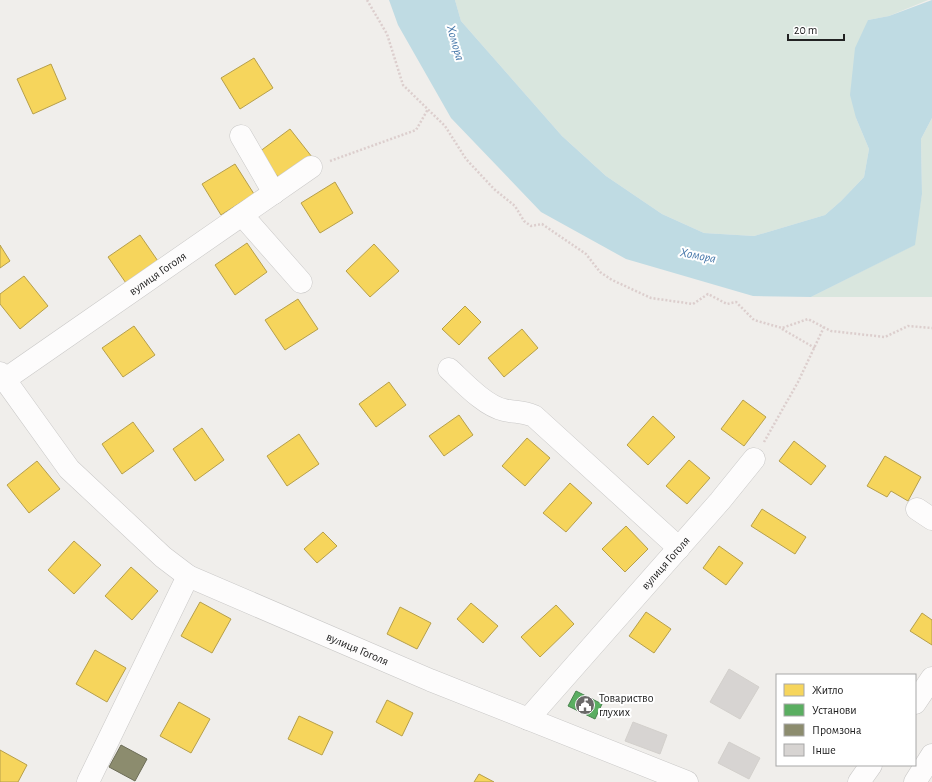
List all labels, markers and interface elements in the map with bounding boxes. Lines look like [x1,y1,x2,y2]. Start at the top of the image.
scale bar [788,16,844,42]
water label: Хомора [444,24,466,63]
text: 20 m [794,24,817,36]
water label: Хомора [679,246,717,266]
street label: вулиця Гоголя [127,249,188,297]
street label: вулиця Гоголя [639,534,692,592]
street label: вулиця Гоголя [325,630,391,668]
legend [776,674,916,766]
text: Житло [812,684,844,696]
place label: Товариство глухих [599,692,654,719]
public building icon: Товариство глухих [574,694,596,716]
text: Установи [812,704,857,716]
text: Промзона [812,724,862,736]
text: Інше [812,744,836,756]

